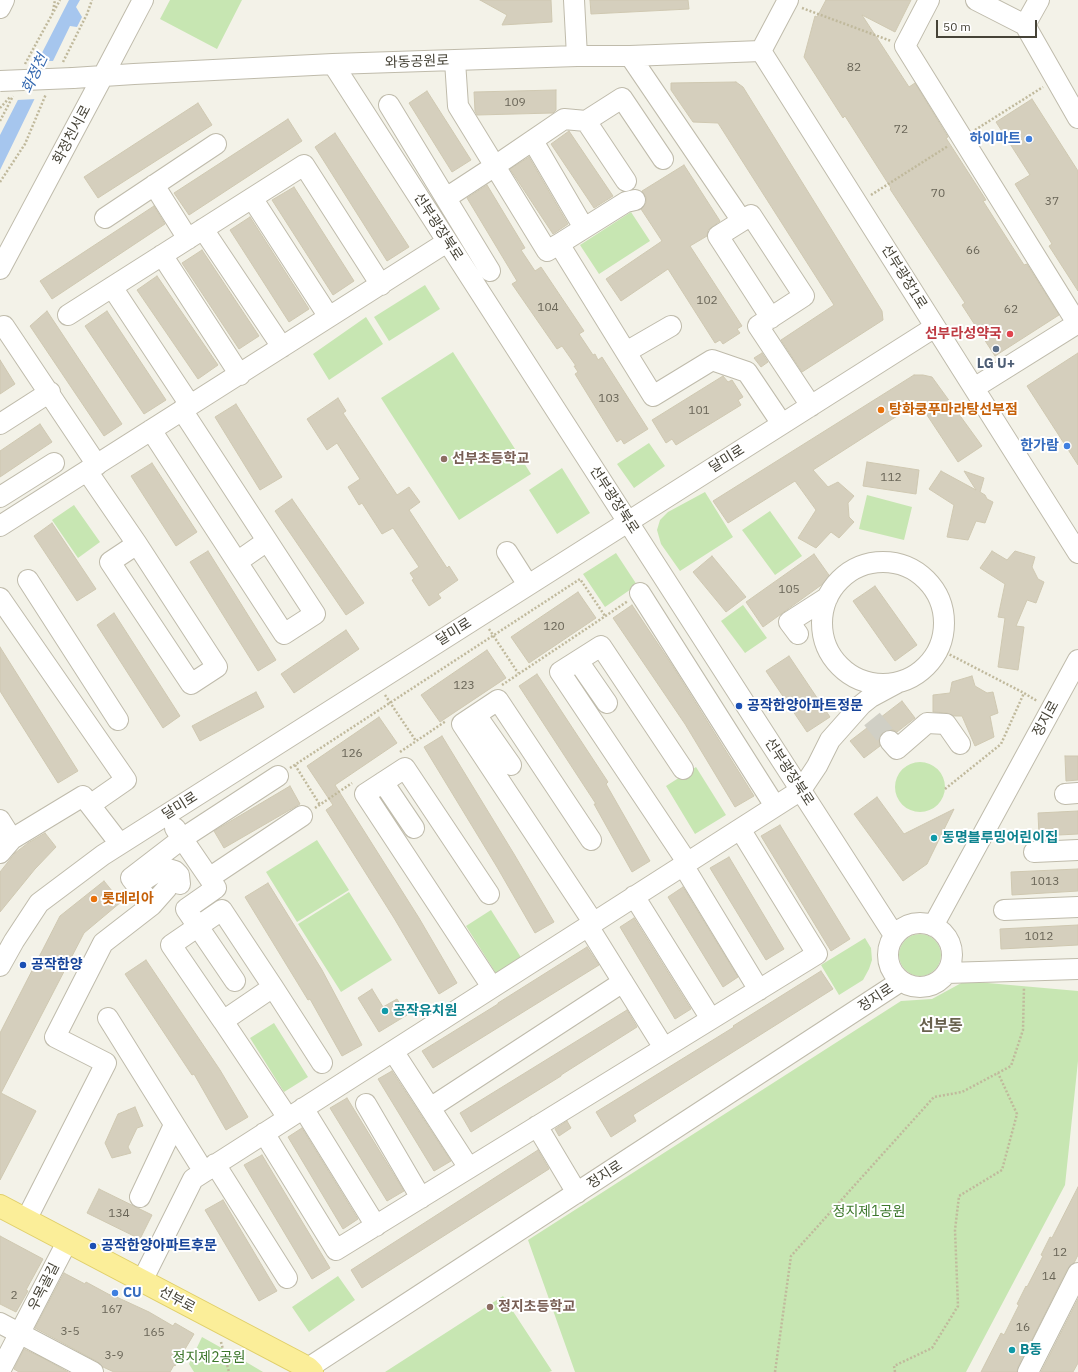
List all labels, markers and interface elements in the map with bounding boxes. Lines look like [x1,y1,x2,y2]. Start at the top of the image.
scale bar [938,12,1039,38]
text: 50 m [943,19,971,34]
water label: 화정천 [18,51,52,97]
street label: 와동공원로 [385,52,449,72]
house number: 82 [847,61,861,75]
house number: 109 [504,96,526,110]
street label: 화정천서로 [49,103,95,167]
house number: 72 [894,123,908,137]
place label: 하이마트 [969,131,1021,147]
marker: 하이마트 [1024,134,1034,144]
house number: 70 [931,187,945,201]
street label: 선부광장북로 [410,190,466,264]
house number: 37 [1045,195,1059,209]
street label: 선부광장1로 [878,242,930,312]
house number: 66 [966,244,980,258]
house number: 102 [696,294,718,308]
house number: 104 [537,301,559,315]
house number: 62 [1004,303,1018,317]
place label: 선부라성약국 [925,326,1002,342]
marker: 선부라성약국 [1005,329,1015,339]
marker: LG U+ [991,344,1001,354]
place label: LG U+ [977,356,1015,372]
house number: 103 [598,392,620,406]
place label: 탕화쿵푸마라탕선부점 [889,402,1018,418]
house number: 101 [688,404,710,418]
marker: 탕화쿵푸마라탕선부점 [876,405,886,415]
place label: 한가람 [1020,438,1059,454]
marker: 한가람 [1062,441,1072,451]
street label: 달미로 [706,442,748,476]
place label: 선부초등학교 [452,451,529,467]
marker: 선부초등학교 [439,454,449,464]
street label: 선부광장북로 [586,463,642,537]
house number: 112 [880,471,902,485]
house number: 105 [778,583,800,597]
street label: 달미로 [433,615,475,649]
house number: 120 [543,620,565,634]
house number: 123 [453,679,475,693]
place label: 공작한양아파트정문 [747,698,863,714]
street label: 정지로 [1029,698,1063,740]
marker: 공작한양아파트정문 [734,701,744,711]
street label: 선부광장북로 [761,735,817,809]
house number: 126 [341,747,363,761]
street label: 달미로 [159,789,201,823]
place label: 동명블루밍어린이집 [942,830,1058,846]
marker: 동명블루밍어린이집 [929,833,939,843]
house number: 1013 [1031,875,1059,889]
place label: 롯데리아 [102,891,154,907]
marker: 롯데리아 [89,894,99,904]
house number: 1012 [1025,930,1053,944]
place label: 공작한양 [31,957,83,973]
marker: 공작한양 [18,960,28,970]
street label: 정지로 [855,980,897,1016]
place label: 공작유치원 [393,1003,457,1019]
marker: 공작유치원 [380,1006,390,1016]
district label: 선부동 [919,1016,963,1036]
street label: 정지로 [584,1157,626,1193]
park label: 정지제1공원 [833,1204,905,1220]
house number: 134 [108,1207,130,1221]
place label: 공작한양아파트후문 [101,1238,217,1254]
marker: 공작한양아파트후문 [88,1241,98,1251]
house number: 12 [1053,1246,1067,1260]
street label: 우목골길 [25,1260,63,1314]
house number: 14 [1042,1270,1056,1284]
street label: 선부로 [156,1284,198,1316]
place label: CU [123,1285,142,1301]
marker: CU [110,1288,120,1298]
house number: 2 [10,1289,18,1303]
place label: 정지초등학교 [498,1299,575,1315]
marker: 정지초등학교 [485,1302,495,1312]
house number: 167 [101,1303,123,1317]
house number: 16 [1016,1321,1030,1335]
house number: 3-5 [60,1325,80,1339]
house number: 165 [143,1326,165,1340]
place label: B동 [1020,1342,1042,1358]
marker: B동 [1007,1345,1017,1355]
house number: 3-9 [104,1349,124,1363]
park label: 정지제2공원 [173,1350,245,1366]

